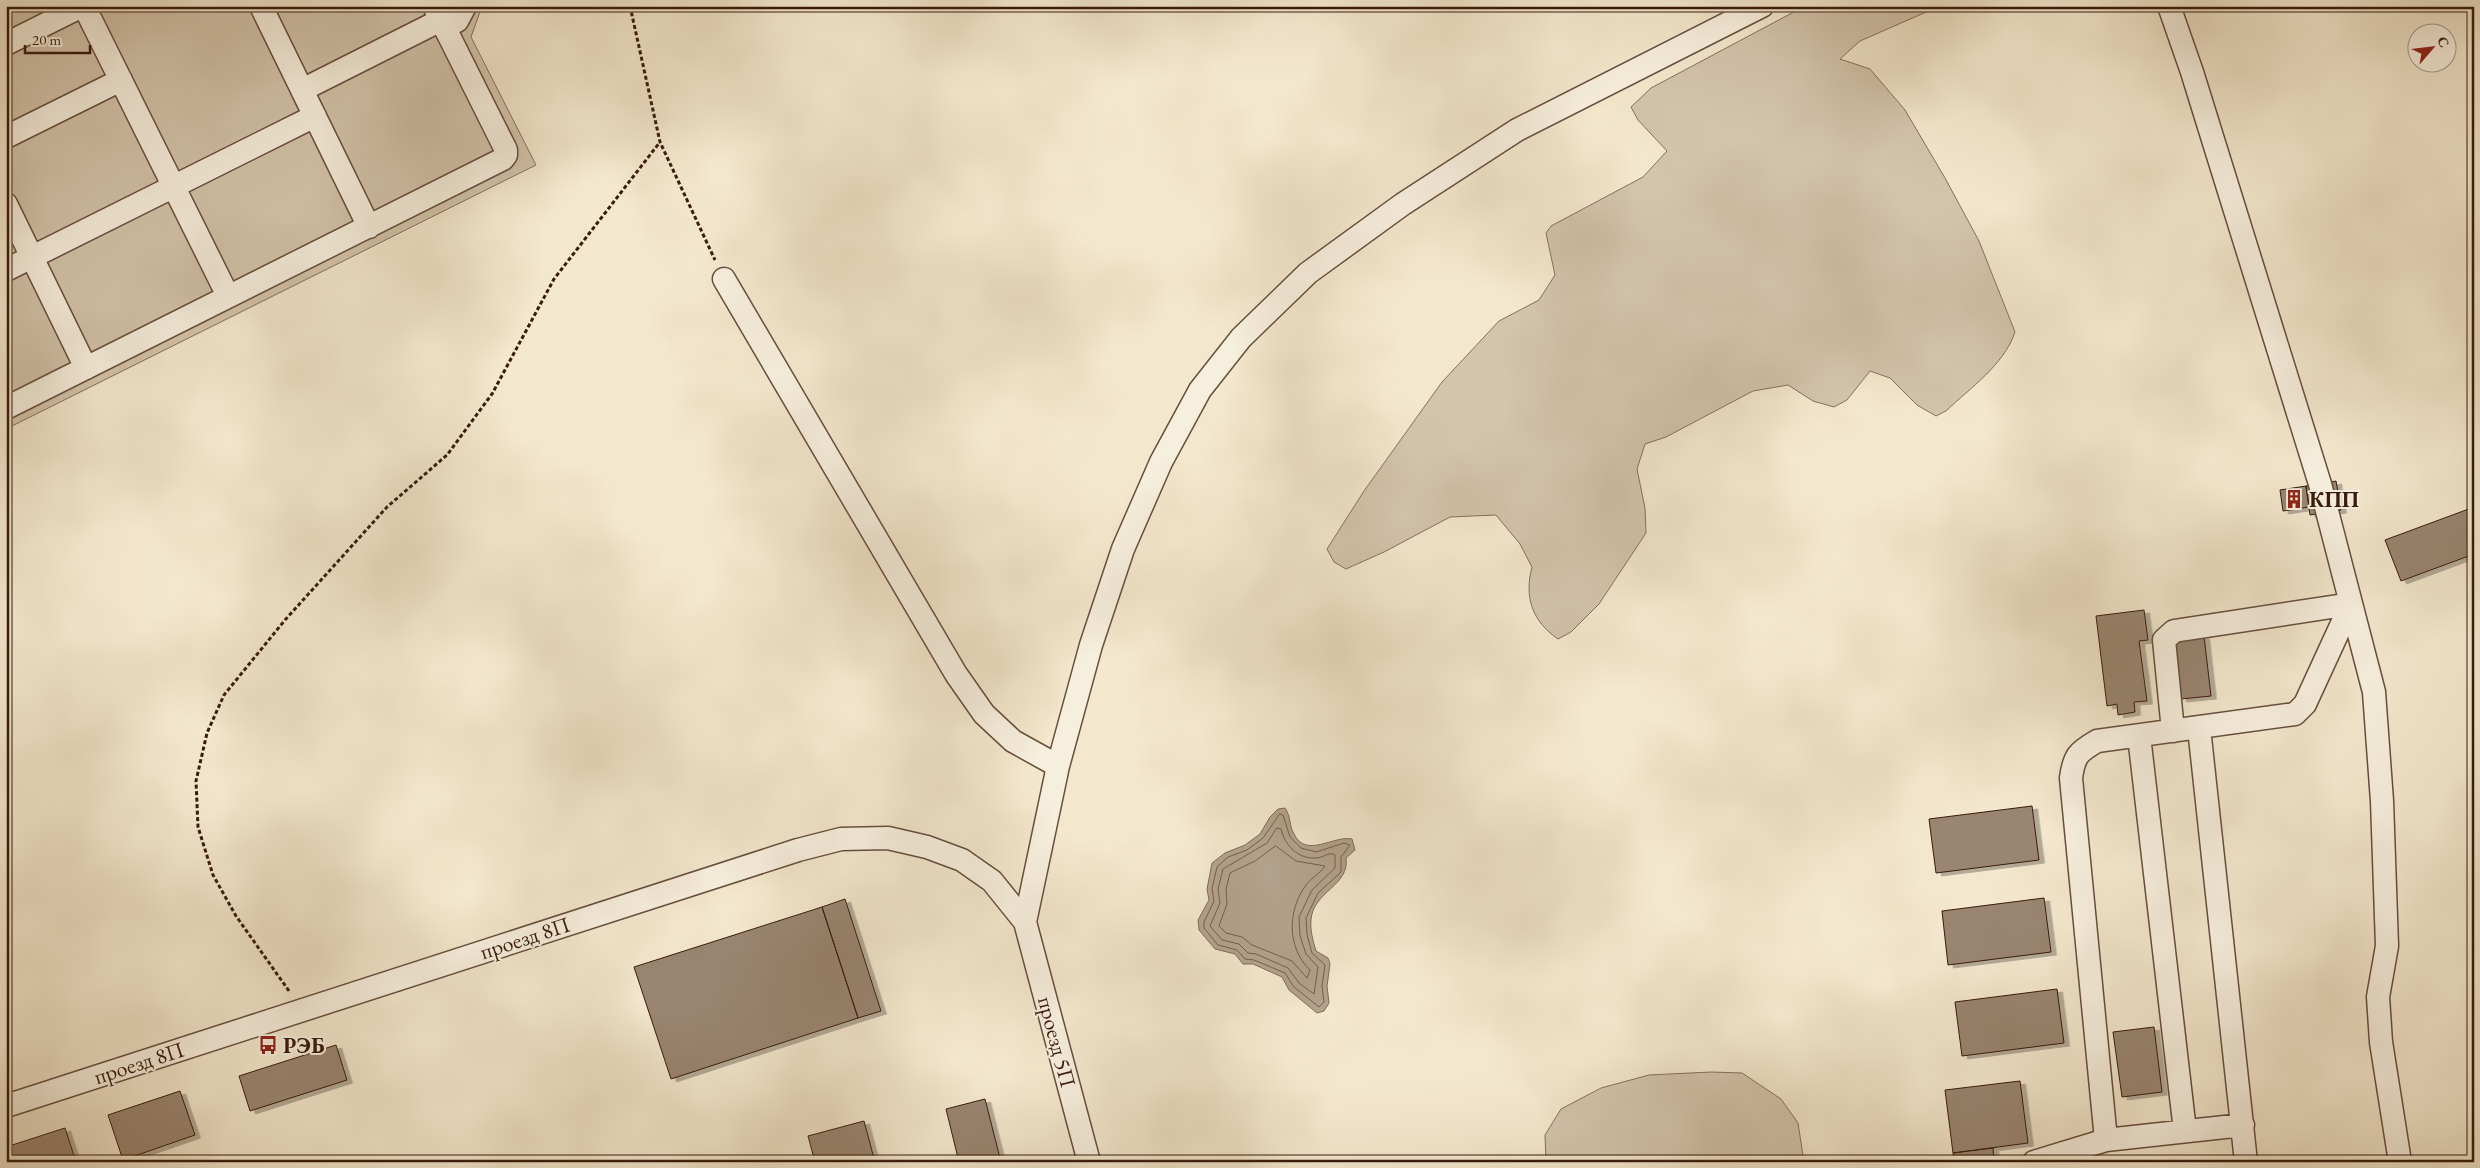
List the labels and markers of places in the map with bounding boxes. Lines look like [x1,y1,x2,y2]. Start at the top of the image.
place label: КПП [2309,485,2359,514]
building icon: КПП [2283,488,2305,510]
place label: РЭБ [283,1031,325,1060]
bus stop icon: РЭБ [257,1034,279,1056]

